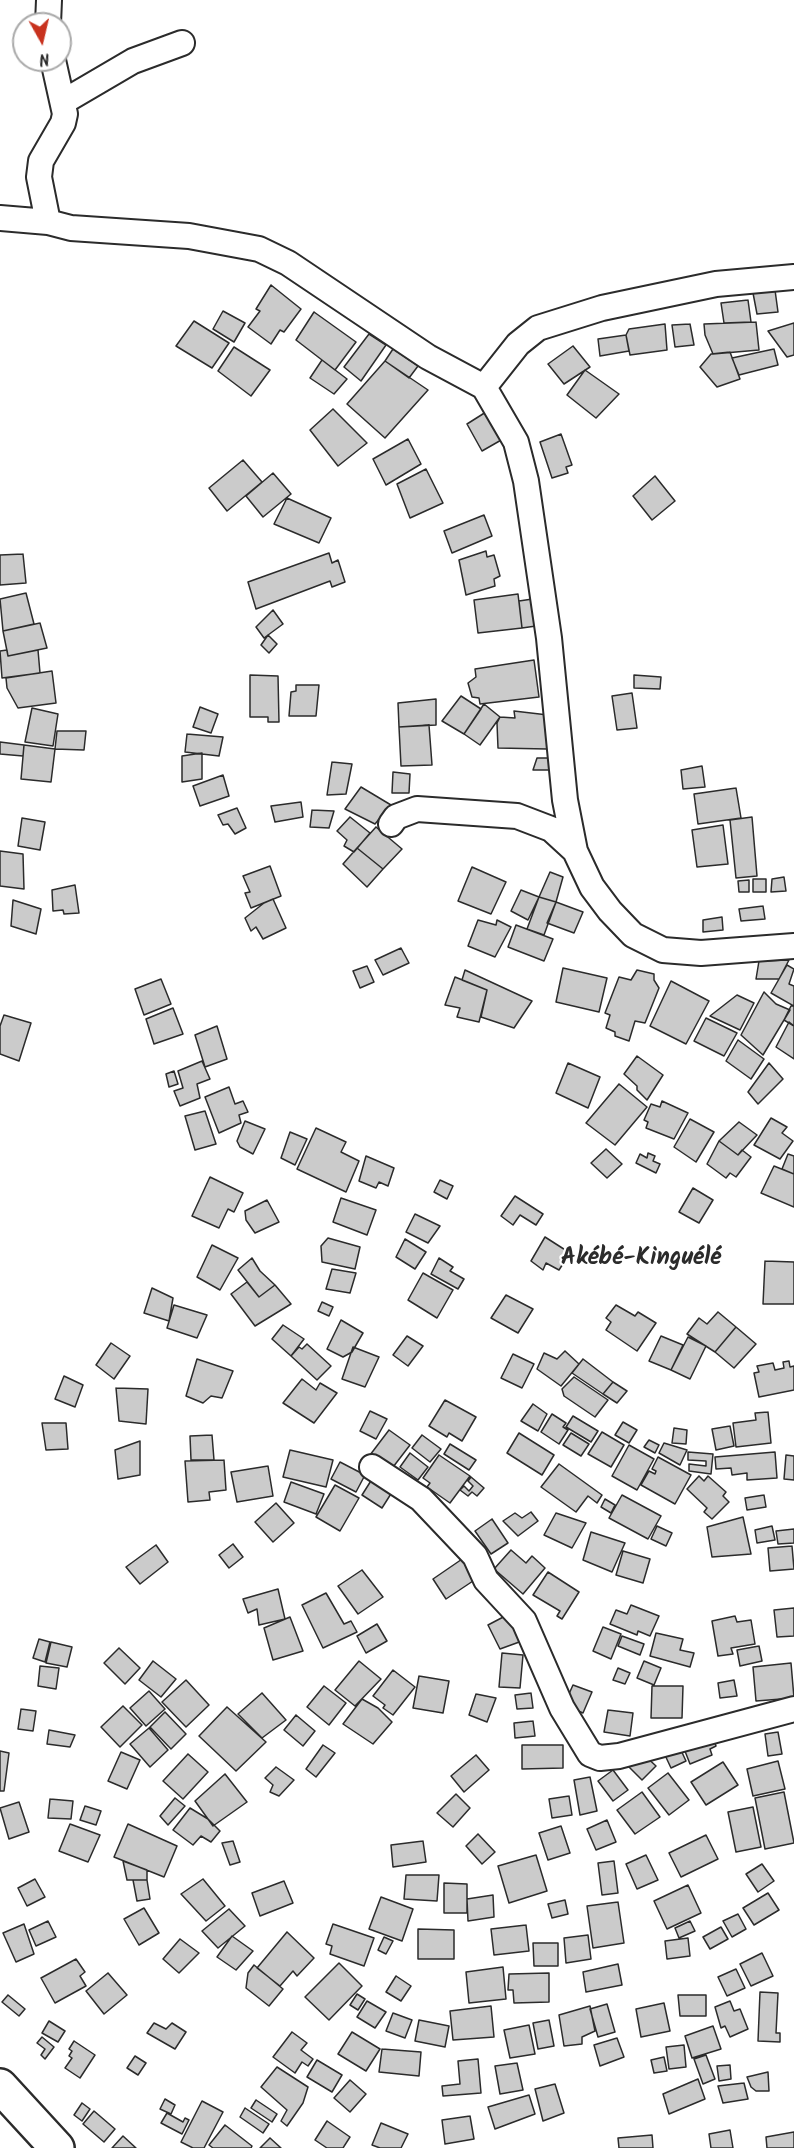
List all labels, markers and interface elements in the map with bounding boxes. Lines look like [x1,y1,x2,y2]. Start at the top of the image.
north arrow [12,12,72,72]
text: N [38,45,51,71]
district label: Akébé-Kinguélé [561,1246,721,1274]

